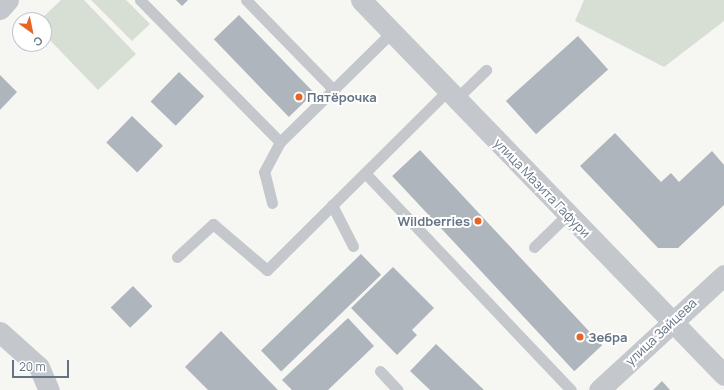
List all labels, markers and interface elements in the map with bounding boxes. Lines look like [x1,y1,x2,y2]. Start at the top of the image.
north arrow [12,12,52,52]
text: С [31,33,46,50]
place label: Пятёрочка [307,89,377,105]
marker: Пятёрочка [294,92,304,102]
street label: улица Мазита Гафури [491,135,593,241]
place label: Wildberries [398,213,470,229]
marker: Wildberries [473,216,483,226]
street label: улица Зайцева [622,295,700,369]
place label: Зебра [588,329,628,345]
marker: Зебра [575,332,585,342]
scale bar [14,352,71,378]
text: 20 m [19,358,46,375]

